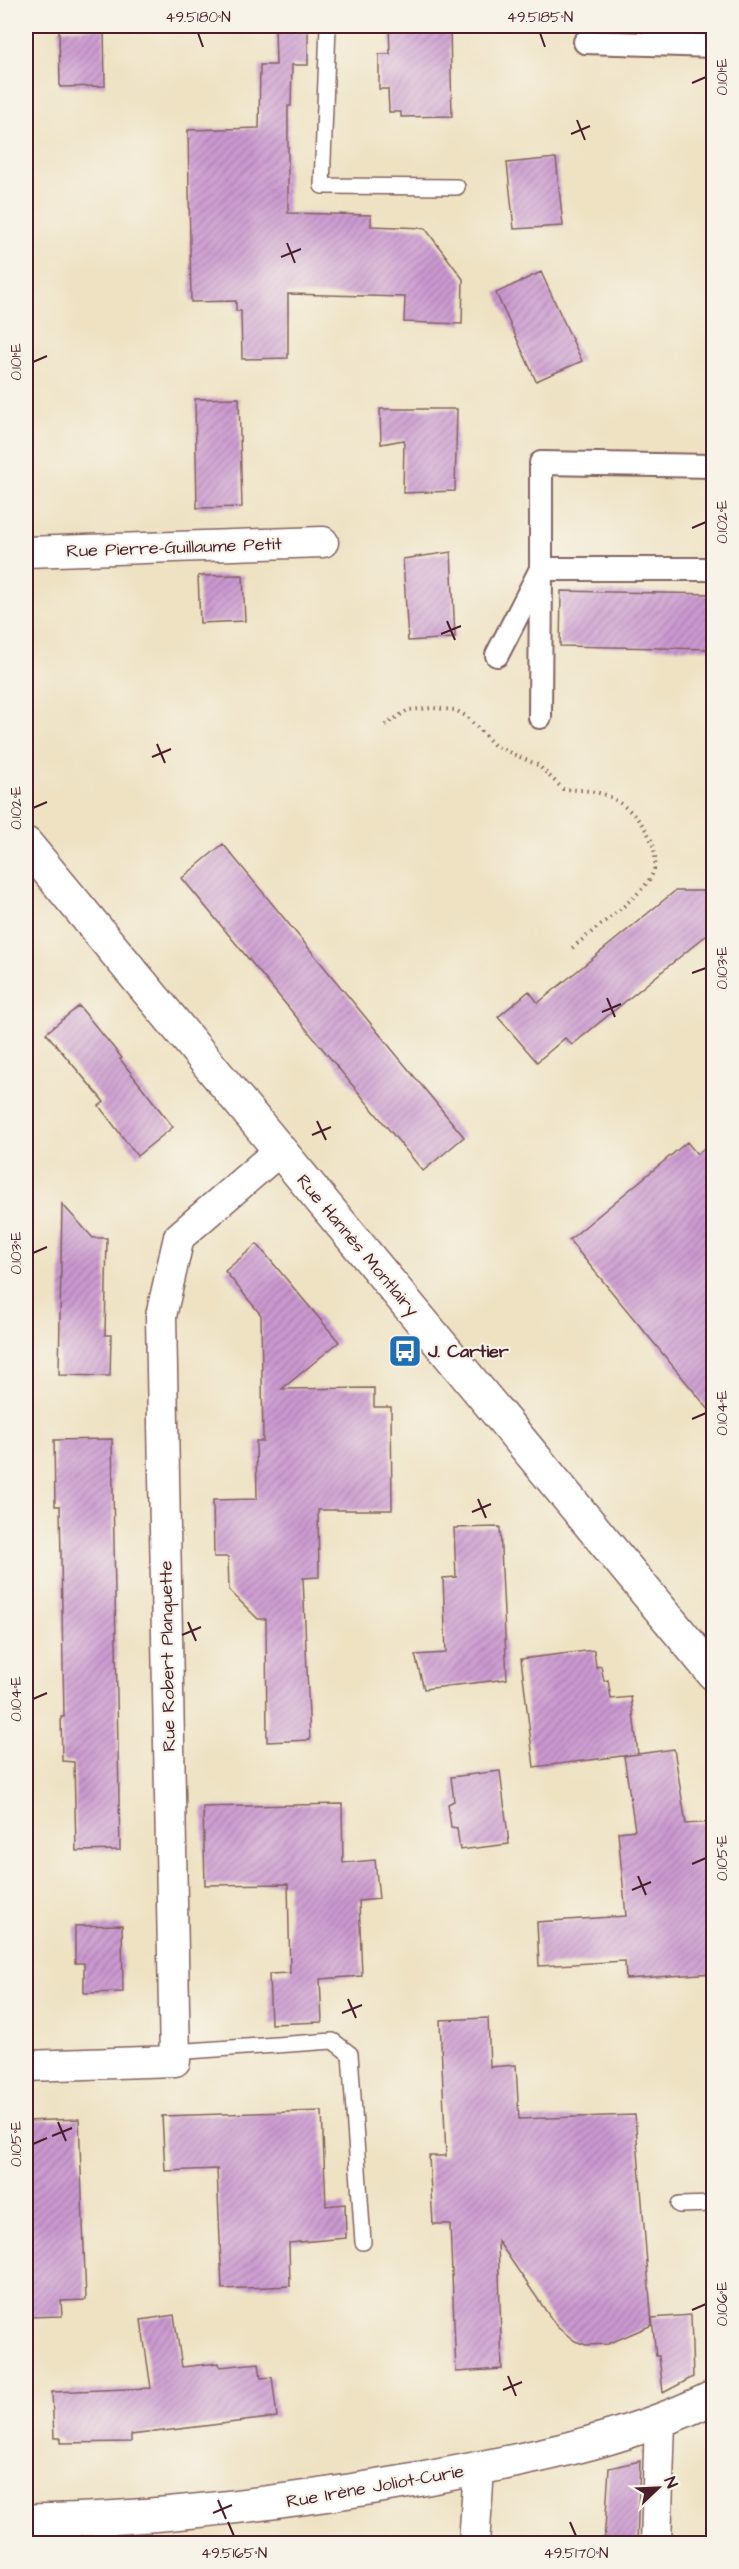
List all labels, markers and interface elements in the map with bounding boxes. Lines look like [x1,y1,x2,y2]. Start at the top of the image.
text: 49.5180°N [165,7,231,28]
text: 49.5185°N [507,7,573,28]
text: 0.101°E [712,58,733,96]
text: 0.101°E [6,343,27,381]
text: 0.102°E [712,500,733,544]
street label: Rue Pierre-Guillaume Petit [66,531,283,564]
text: 0.102°E [6,786,27,830]
text: 0.103°E [712,947,733,989]
street label: Rue Hannès Montlairy [290,1169,425,1323]
text: 0.103°E [6,1232,27,1274]
bus stop icon: J. Cartier [387,1333,423,1369]
place label: J. Cartier [427,1339,509,1364]
text: 0.104°E [712,1390,733,1436]
street label: Rue Robert Planquette [153,1560,182,1752]
text: 0.104°E [6,1676,27,1722]
text: 0.105°E [712,1835,733,1881]
text: 0.105°E [6,2121,27,2167]
text: 0.106°E [712,2282,733,2326]
north arrow [628,2458,688,2518]
street label: Rue Irène Joliot-Curie [284,2459,466,2514]
text: N [659,2474,683,2491]
text: 49.5165°N [201,2543,267,2564]
text: 49.5170°N [544,2543,608,2564]

